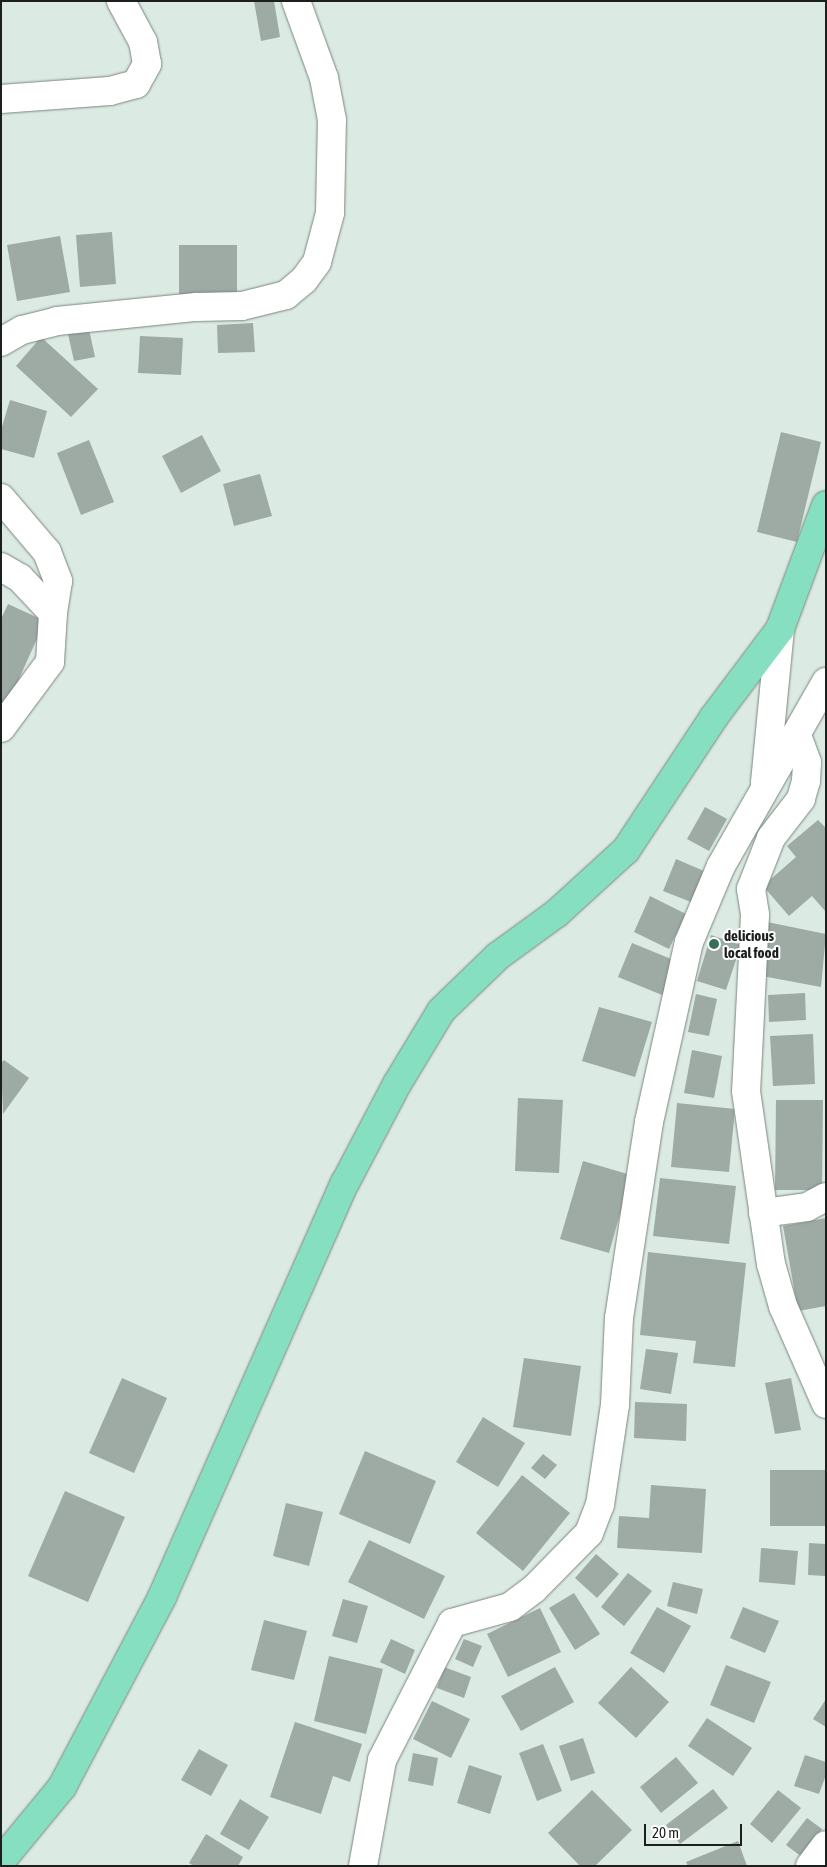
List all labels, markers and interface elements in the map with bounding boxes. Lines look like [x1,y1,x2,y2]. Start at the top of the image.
place label: delicious local food [724,926,779,961]
marker: delicious local food [708,938,720,950]
scale bar [647,1814,744,1846]
text: 20 m [652,1824,679,1841]

